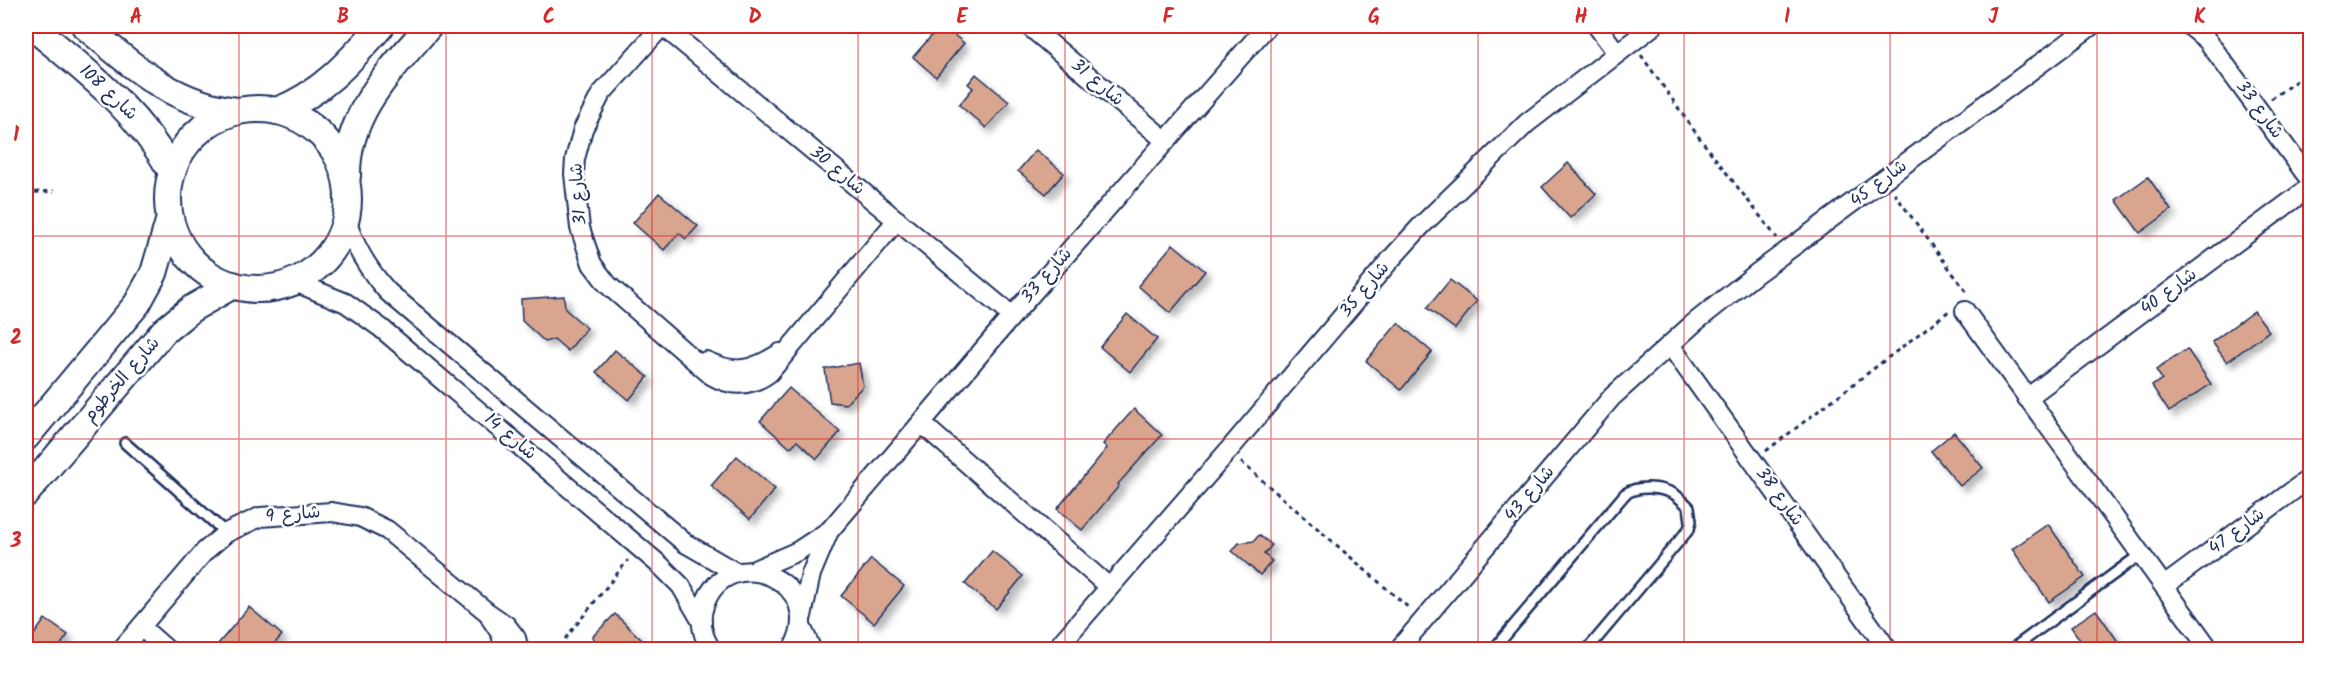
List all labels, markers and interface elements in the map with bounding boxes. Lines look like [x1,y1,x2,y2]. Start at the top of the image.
text: A [130,2,142,34]
text: B [337,2,349,34]
text: C [543,2,555,34]
text: D [748,2,762,34]
text: E [956,2,968,34]
text: F [1163,2,1175,34]
text: G [1368,2,1380,34]
text: H [1574,2,1588,34]
text: I [1784,2,1790,34]
text: J [1988,2,1999,34]
text: K [2194,2,2206,34]
street label: شارع 31 [1064,52,1130,114]
street label: شارع 108 [72,58,144,128]
street label: شارع 33 [2228,74,2290,146]
text: 1 [13,120,19,152]
street label: شارع 30 [803,139,871,203]
street label: شارع 45 [1844,153,1914,215]
street label: شارع 31 [562,162,596,226]
street label: شارع 33 [1014,241,1080,311]
street label: شارع 35 [1333,255,1397,325]
street label: شارع 40 [2134,261,2204,323]
text: 2 [10,323,22,355]
street label: شارع الخرطوم [76,331,168,429]
street label: شارع 14 [477,406,543,468]
street label: شارع 43 [1498,459,1562,529]
street label: شارع 38 [1747,461,1811,533]
street label: شارع 9 [264,498,322,532]
street label: شارع 47 [2203,501,2271,563]
text: 3 [10,526,22,558]

